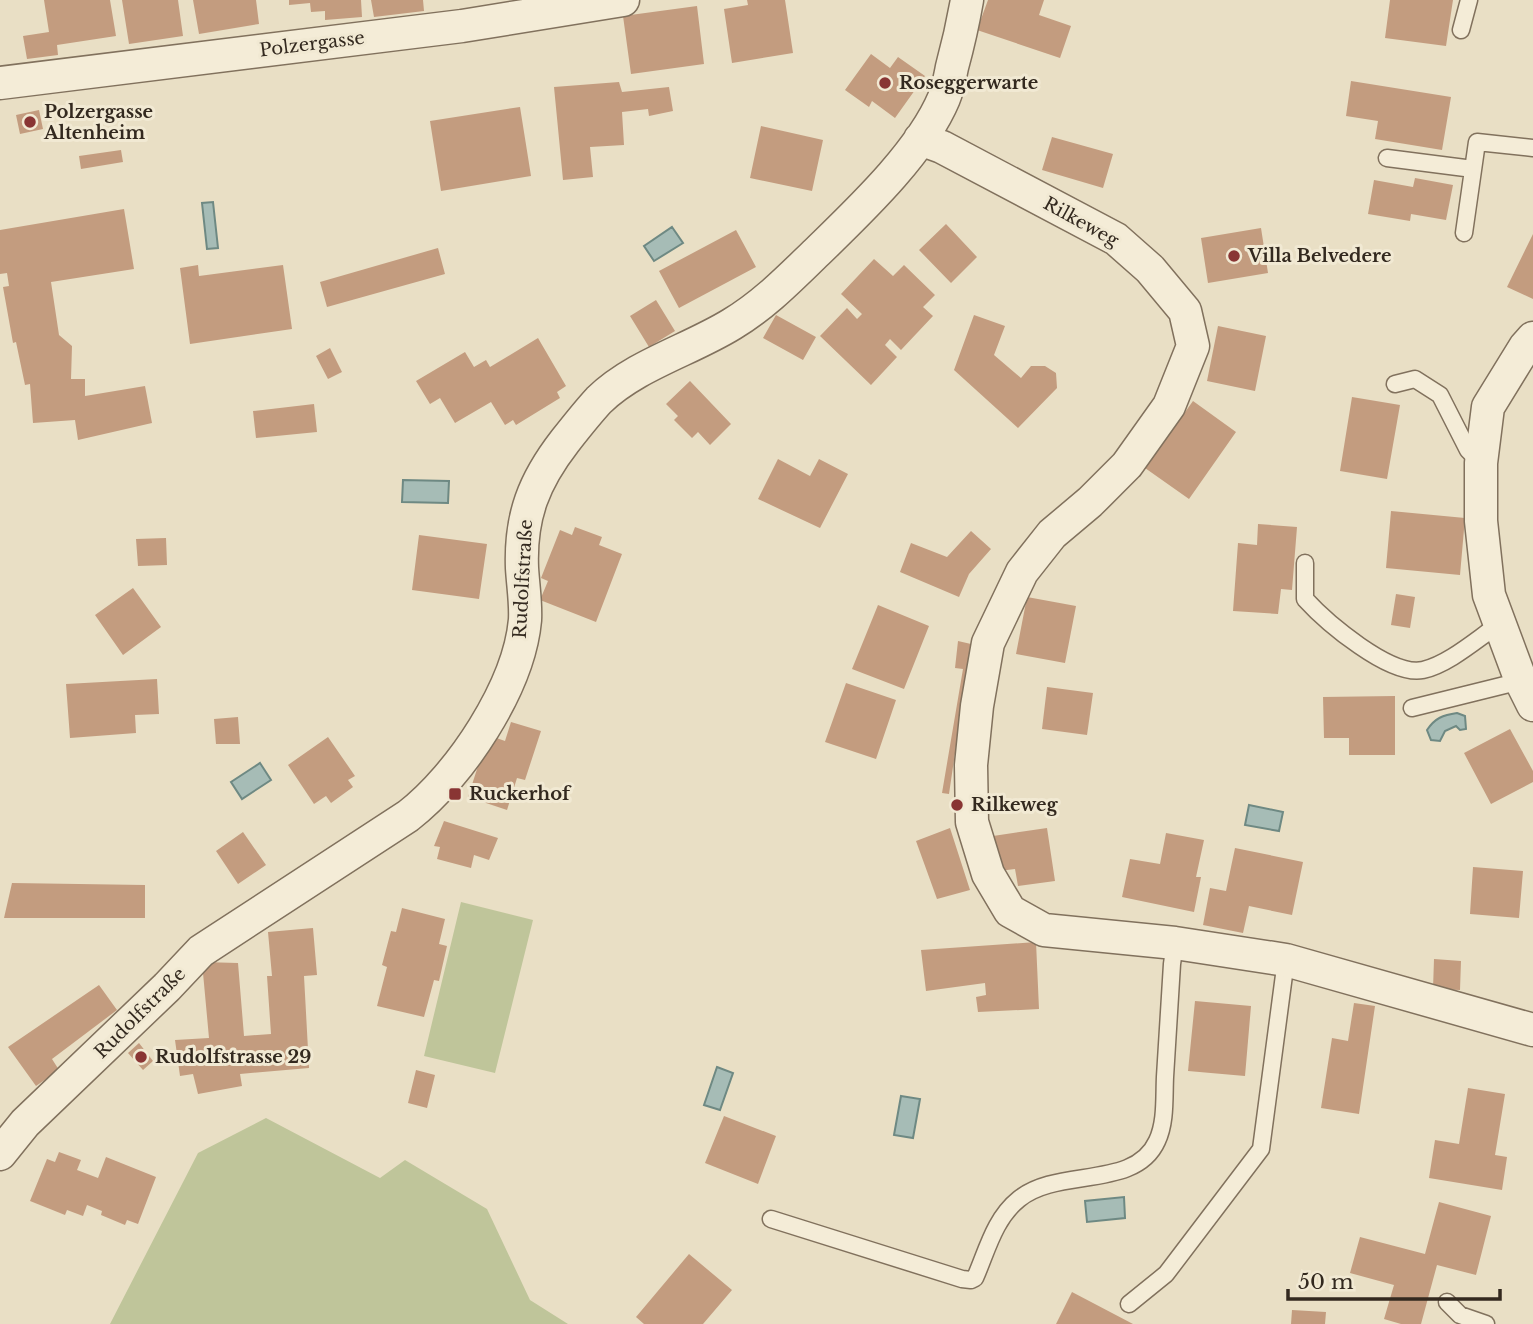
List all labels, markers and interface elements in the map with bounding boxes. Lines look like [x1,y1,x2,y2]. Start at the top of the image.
street label: Polzergasse [258,27,366,61]
place label: Roseggerwarte [899,72,1038,94]
marker: Roseggerwarte [877,75,893,91]
place label: Polzergasse Altenheim [43,101,153,144]
marker: Polzergasse Altenheim [22,114,38,130]
street label: Rilkeweg [1039,192,1123,252]
place label: Villa Belvedere [1247,245,1391,267]
marker: Villa Belvedere [1226,248,1242,264]
street label: Rudolfstraße [509,519,537,639]
place label: Ruckerhof [469,783,572,805]
marker: Ruckerhof [447,786,463,802]
place label: Rilkeweg [971,794,1059,816]
marker: Rilkeweg [949,797,965,813]
street label: Rudolfstraße [90,963,190,1063]
place label: Rudolfstrasse 29 [155,1046,311,1068]
marker: Rudolfstrasse 29 [133,1049,149,1065]
scale bar [1288,1258,1500,1302]
text: 50 m [1298,1269,1354,1295]

